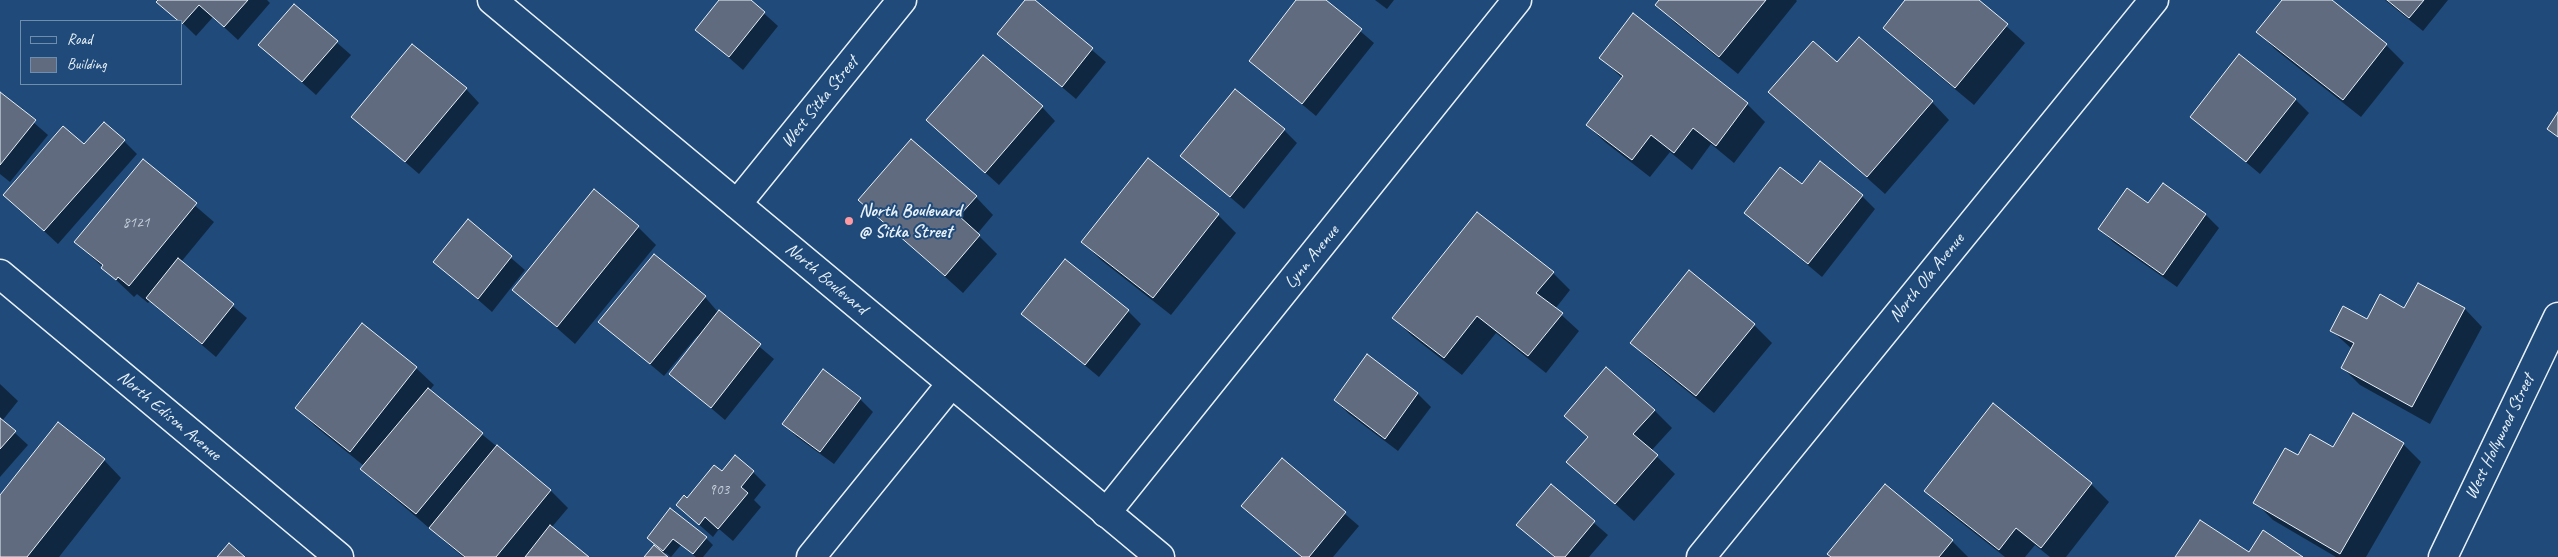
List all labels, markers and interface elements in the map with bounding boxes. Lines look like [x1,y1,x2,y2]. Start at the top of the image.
legend [20,20,182,85]
text: Road [67,30,92,49]
street label: West Sitka Street [777,52,863,152]
text: Building [67,55,106,74]
place label: North Boulevard @ Sitka Street [859,200,961,242]
house number: 8121 [123,214,149,232]
marker: North Boulevard @ Sitka Street [843,215,855,227]
street label: Lynn Avenue [1280,221,1344,293]
street label: North Ola Avenue [1885,229,1969,327]
street label: North Boulevard [780,238,872,320]
street label: North Edison Avenue [113,366,225,466]
street label: West Hollywood Street [2460,371,2540,503]
house number: 903 [709,481,729,499]

